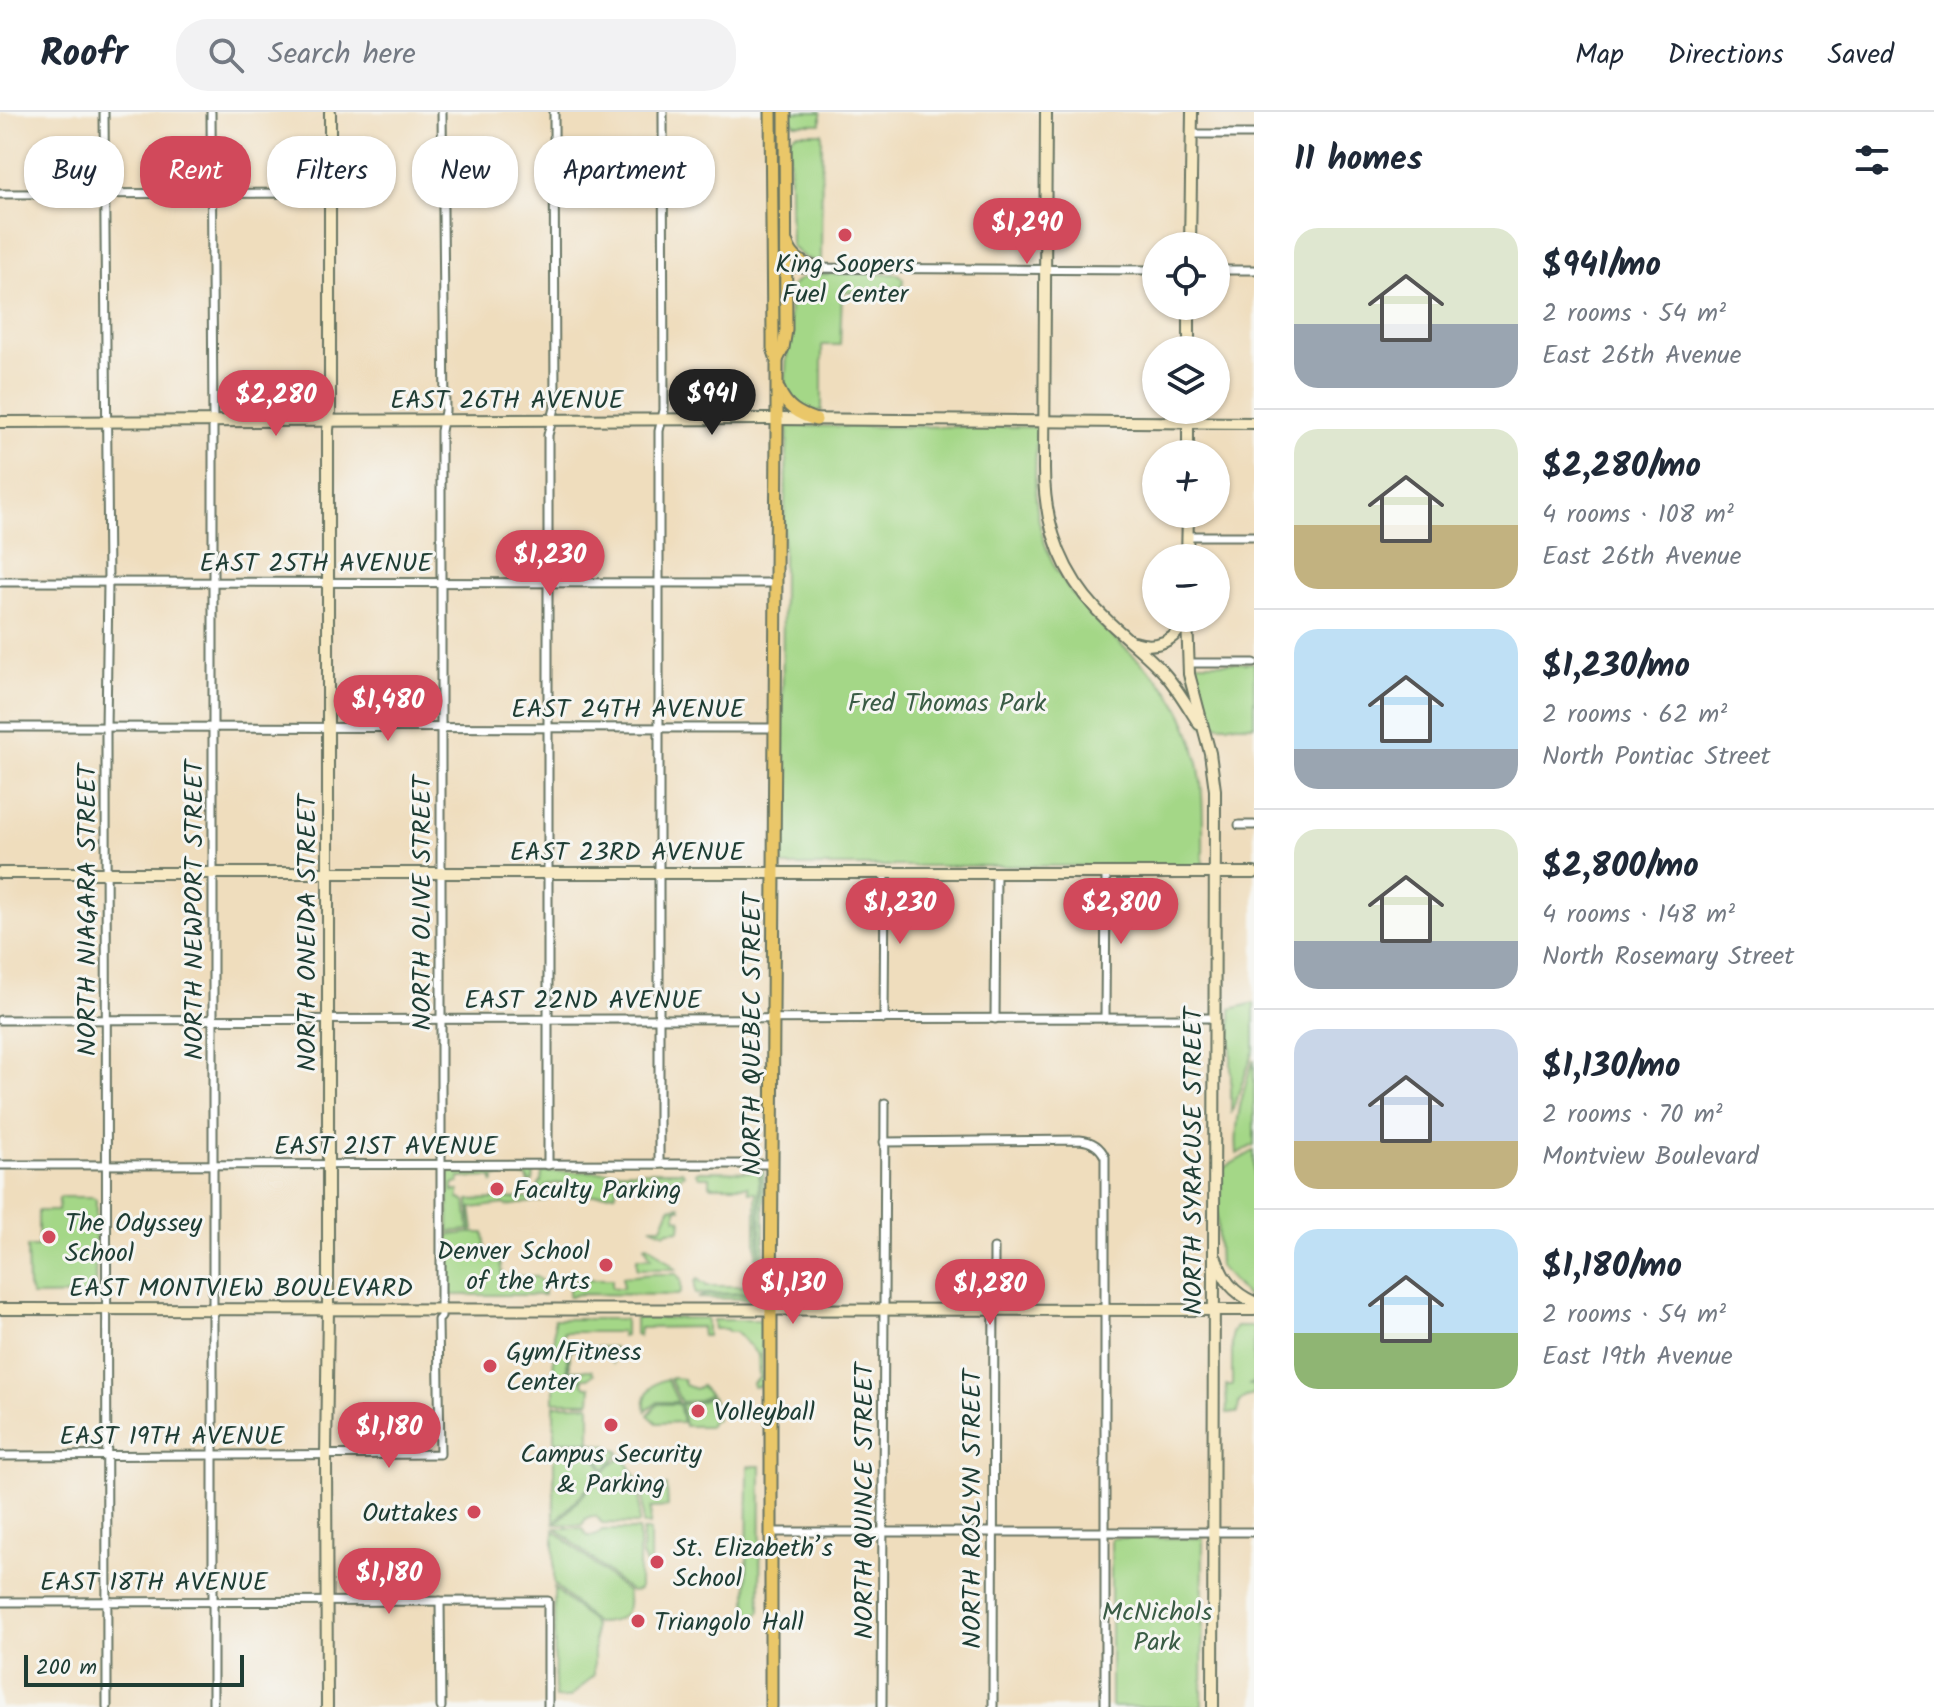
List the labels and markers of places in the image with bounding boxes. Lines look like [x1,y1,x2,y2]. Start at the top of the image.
pin: $1,290 [962,198,1092,266]
marker: King Soopers Fuel Center [836,226,854,244]
place label: King Soopers Fuel Center [775,244,915,316]
pin: $941 [665,369,759,437]
pin: $2,280 [211,370,341,438]
pin: $1,230 [485,530,615,598]
pin: $1,480 [323,675,453,743]
pin: $1,230 [835,878,965,946]
pin: $2,800 [1056,878,1186,946]
place label: Faculty Parking [513,1170,681,1212]
marker: Faculty Parking [488,1180,506,1198]
place label: The Odyssey School [65,1203,203,1275]
marker: The Odyssey School [40,1228,58,1246]
place label: Denver School of the Arts [437,1231,590,1303]
marker: Denver School of the Arts [597,1256,615,1274]
pin: $1,130 [728,1258,858,1326]
pin: $1,280 [925,1259,1055,1327]
place label: Gym/Fitness Center [506,1332,642,1404]
marker: Gym/Fitness Center [481,1357,499,1375]
place label: Volleyball [714,1392,815,1434]
pin: $1,180 [324,1402,454,1470]
marker: Volleyball [689,1402,707,1420]
marker: Campus Security & Parking [602,1416,620,1434]
place label: Campus Security & Parking [520,1434,703,1506]
place label: Outtakes [362,1493,458,1535]
marker: Outtakes [465,1503,483,1521]
place label: St. Elizabeth’s School [673,1528,833,1600]
pin: $1,180 [324,1548,454,1616]
marker: St. Elizabeth’s School [648,1553,666,1571]
place label: Triangolo Hall [654,1602,804,1644]
marker: Triangolo Hall [629,1612,647,1630]

